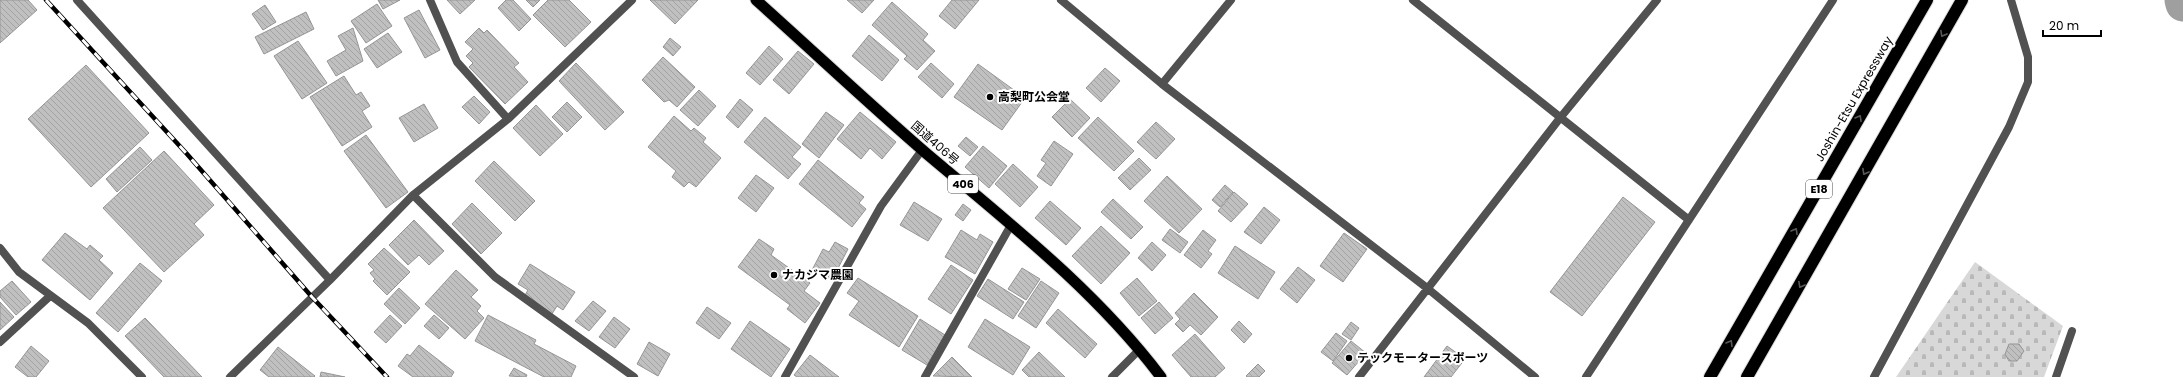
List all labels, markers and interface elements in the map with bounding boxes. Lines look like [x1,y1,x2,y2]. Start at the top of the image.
scale bar [2043,12,2101,38]
text: 20 m [2049,17,2079,34]
one-way arrow [1940,30,1947,37]
street label: Joshin-Etsu Expressway [1811,33,1897,165]
place label: 高梨町公会堂 [998,88,1070,105]
marker: 高梨町公会堂 [985,92,995,102]
one-way arrow [1855,115,1862,122]
street label: 国道406号 [908,117,963,168]
one-way arrow [1863,167,1870,175]
road number: 406 [948,175,978,193]
road number: E18 [1806,180,1832,198]
one-way arrow [1790,228,1798,235]
place label: ナカジマ農園 [782,266,854,283]
marker: ナカジマ農園 [769,270,779,280]
one-way arrow [1799,281,1806,288]
one-way arrow [1725,340,1732,347]
place label: テックモータースポーツ [1357,349,1488,366]
marker: テックモータースポーツ [1344,353,1354,363]

